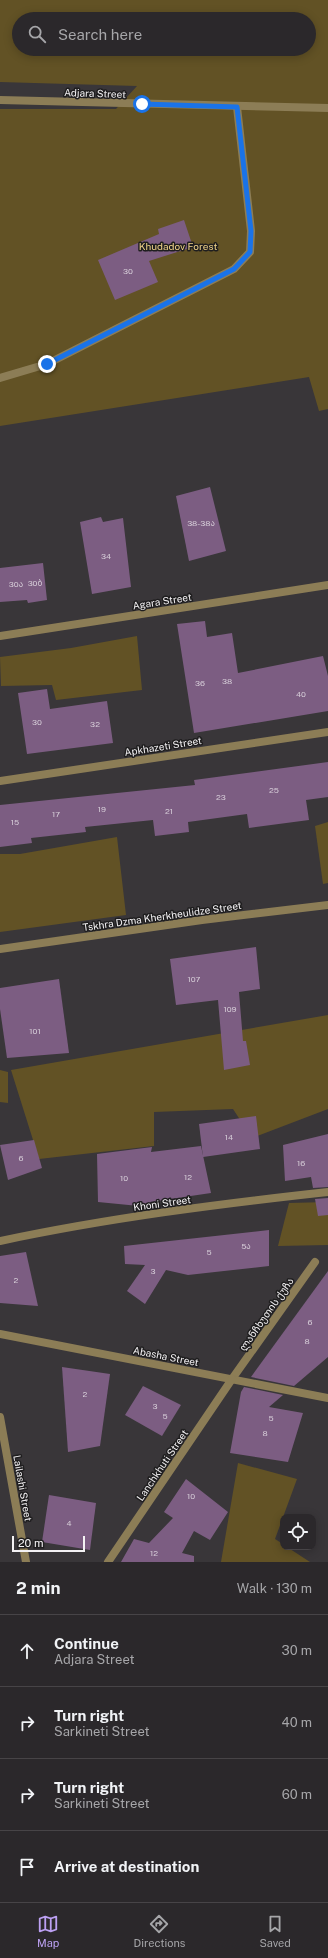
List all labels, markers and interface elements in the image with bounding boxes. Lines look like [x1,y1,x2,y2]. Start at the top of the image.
search box [12,12,316,56]
icon: search [26,23,48,45]
text: Search here [58,26,142,43]
street label: Adjara Street [64,86,126,100]
route start [133,95,151,113]
park label: Khudadov Forest [139,240,217,252]
house number: 30 [123,266,133,276]
route end [38,355,56,373]
house number: 38-38ა [187,518,215,528]
house number: 34 [101,551,111,561]
house number: 30ბ [28,578,43,588]
house number: 30ა [9,579,23,589]
street label: Agara Street [132,590,192,612]
house number: 38 [222,676,232,686]
house number: 36 [195,678,205,688]
house number: 40 [296,689,306,699]
house number: 30 [32,717,42,727]
house number: 32 [90,719,100,729]
street label: Apkhazeti Street [123,734,203,758]
house number: 25 [269,785,279,795]
house number: 23 [216,792,226,802]
house number: 19 [98,804,106,814]
house number: 21 [165,806,173,816]
house number: 17 [52,809,60,819]
house number: 15 [11,817,19,827]
street label: Tskhra Dzma Kherkheulidze Street [82,899,242,933]
house number: 107 [188,974,201,984]
house number: 109 [223,1004,237,1014]
house number: 101 [29,1026,41,1036]
house number: 14 [225,1132,233,1142]
house number: 6 [19,1153,24,1163]
house number: 16 [297,1158,305,1168]
house number: 12 [184,1172,192,1182]
house number: 10 [120,1173,128,1183]
street label: Khoni Street [132,1193,192,1213]
house number: 5ა [241,1241,251,1251]
house number: 5 [206,1247,212,1257]
house number: 3 [150,1266,156,1276]
house number: 2 [14,1275,19,1285]
street label: ლანჩხუთის ქუჩა [236,1275,297,1354]
house number: 6 [308,1317,313,1327]
house number: 8 [304,1336,310,1346]
street label: Abasha Street [132,1344,200,1368]
house number: 2 [83,1389,88,1399]
house number: 3 [152,1401,158,1411]
house number: 5 [162,1411,168,1421]
house number: 5 [268,1413,274,1423]
street label: Lanchkhuti Street [134,1427,190,1503]
house number: 8 [262,1428,268,1438]
street label: Lailashi Street [11,1454,35,1522]
house number: 10 [187,1491,195,1501]
map controls [280,1514,316,1550]
button: locate [280,1514,316,1550]
house number: 4 [66,1518,72,1528]
scale bar [12,1534,85,1553]
text: 20 m [18,1537,43,1549]
house number: 12 [150,1548,158,1558]
text: 2 min [16,1578,61,1598]
text: Walk · 130 m [237,1581,312,1596]
text: Continue [54,1635,119,1652]
icon: ahead [16,1640,38,1662]
text: 30 m [282,1643,312,1658]
text: Adjara Street [54,1652,135,1667]
text: Turn right [54,1707,124,1724]
icon: right [16,1712,38,1734]
text: 40 m [281,1715,312,1730]
text: Sarkineti Street [54,1724,150,1739]
text: Turn right [54,1779,124,1796]
icon: right [16,1784,38,1806]
text: 60 m [282,1787,312,1802]
text: Sarkineti Street [54,1796,150,1811]
icon: arrive [16,1856,38,1878]
text: Arrive at destination [54,1858,199,1875]
tab: Map [37,1913,59,1949]
tab: Directions [134,1913,185,1949]
tab: Saved [259,1913,291,1949]

